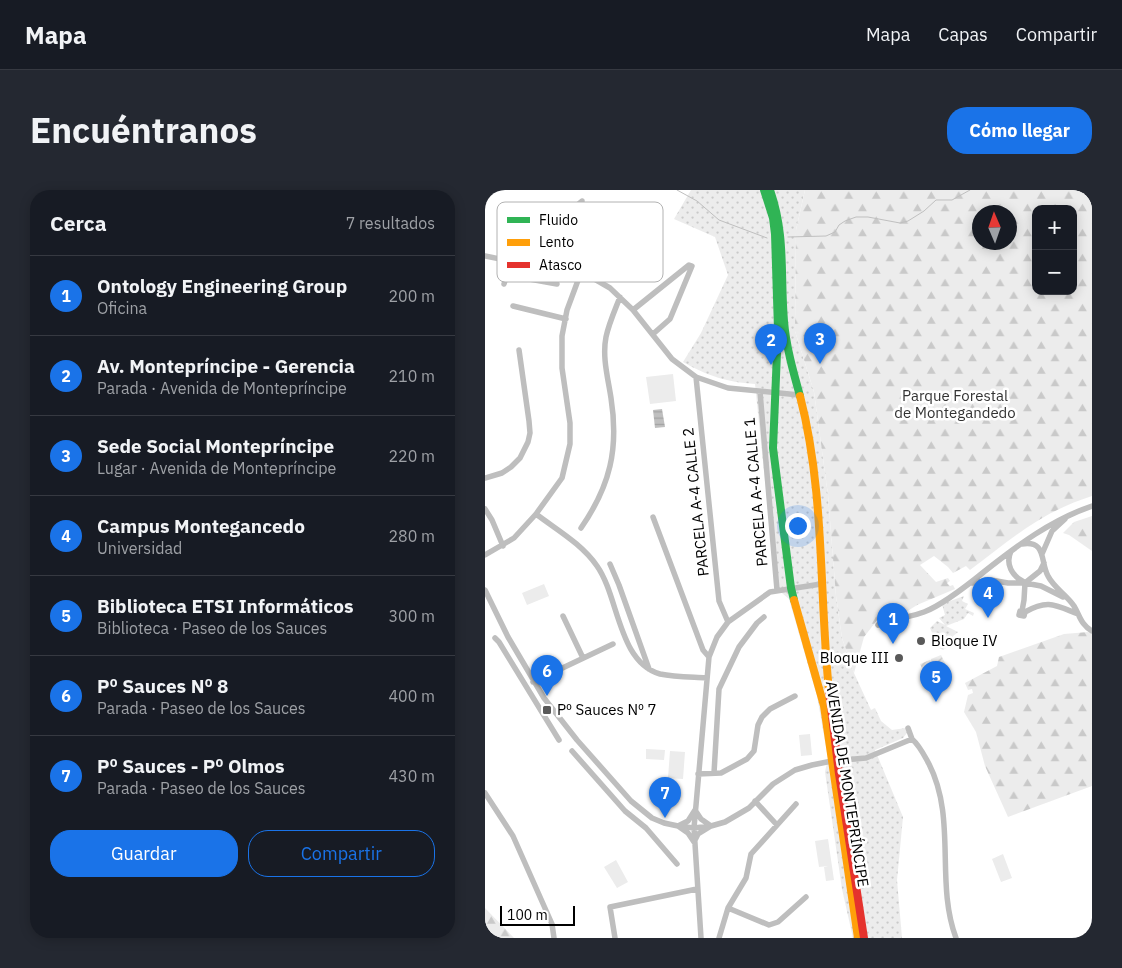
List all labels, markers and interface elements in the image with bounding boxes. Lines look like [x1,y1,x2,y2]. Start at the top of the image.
text: Mapa [25,19,87,51]
text: Mapa [866,23,910,46]
text: Capas [938,23,988,46]
text: Compartir [1016,23,1097,46]
text: Encuéntranos [30,107,257,153]
button: Cómo llegar [947,107,1092,154]
legend [497,202,663,282]
north arrow [972,205,1017,250]
map controls [1032,205,1077,295]
button: + [1032,205,1077,250]
text: Cerca [50,209,107,237]
text: Fluido [539,211,578,229]
text: 7 resultados [346,213,435,233]
text: Lento [539,233,574,251]
button: − [1032,250,1077,295]
text: Atasco [539,256,582,274]
text: Ontology Engineering Group [97,274,347,298]
text: 1 [61,286,71,306]
text: 200 m [388,286,435,306]
text: Oficina [97,298,147,318]
pin: 3 [804,323,836,364]
pin: 2 [755,324,787,365]
text: Av. Montepríncipe - Gerencia [97,354,355,378]
text: 2 [61,366,71,386]
text: 210 m [388,366,435,386]
text: Parada · Avenida de Montepríncipe [97,378,347,398]
park label: Parque Forestal de Montegandedo [894,386,1016,422]
street label: PARCELA A-4 CALLE 1 [740,417,771,567]
street label: PARCELA A-4 CALLE 2 [678,427,713,577]
text: Sede Social Montepríncipe [97,434,334,458]
text: 3 [61,446,71,466]
text: 220 m [388,446,435,466]
text: Lugar · Avenida de Montepríncipe [97,458,336,478]
your location [785,513,811,539]
text: Campus Montegancedo [97,514,305,538]
text: 4 [61,526,71,546]
text: 280 m [388,526,435,546]
text: Universidad [97,538,182,558]
pin: 4 [972,577,1004,618]
text: Biblioteca ETSI Informáticos [97,594,354,618]
pin: 1 [877,603,909,644]
text: 5 [61,606,71,626]
text: 300 m [388,606,435,626]
text: Biblioteca · Paseo de los Sauces [97,618,327,638]
place label: Bloque IV [931,631,997,650]
marker: Bloque IV [915,635,927,647]
place label: Bloque III [820,648,889,667]
marker: Bloque III [893,652,905,664]
pin: 6 [531,655,563,696]
pin: 5 [920,661,952,702]
text: Pº Sauces Nº 8 [97,674,229,698]
street label: AVENIDA DE MONTEPRÍNCIPE [822,680,873,888]
text: 6 [61,686,71,706]
text: 400 m [388,686,435,706]
text: Parada · Paseo de los Sauces [97,698,306,718]
place label: Pº Sauces Nº 7 [557,700,657,719]
marker: Pº Sauces Nº 7 [541,704,553,716]
text: Pº Sauces - Pº Olmos [97,754,285,778]
text: 7 [61,766,71,786]
text: 430 m [388,766,435,786]
pin: 7 [649,777,681,818]
text: Parada · Paseo de los Sauces [97,778,306,798]
button: Guardar [50,830,238,877]
button: Compartir [248,830,435,877]
scale bar [500,903,575,926]
text: 100 m [507,906,548,924]

